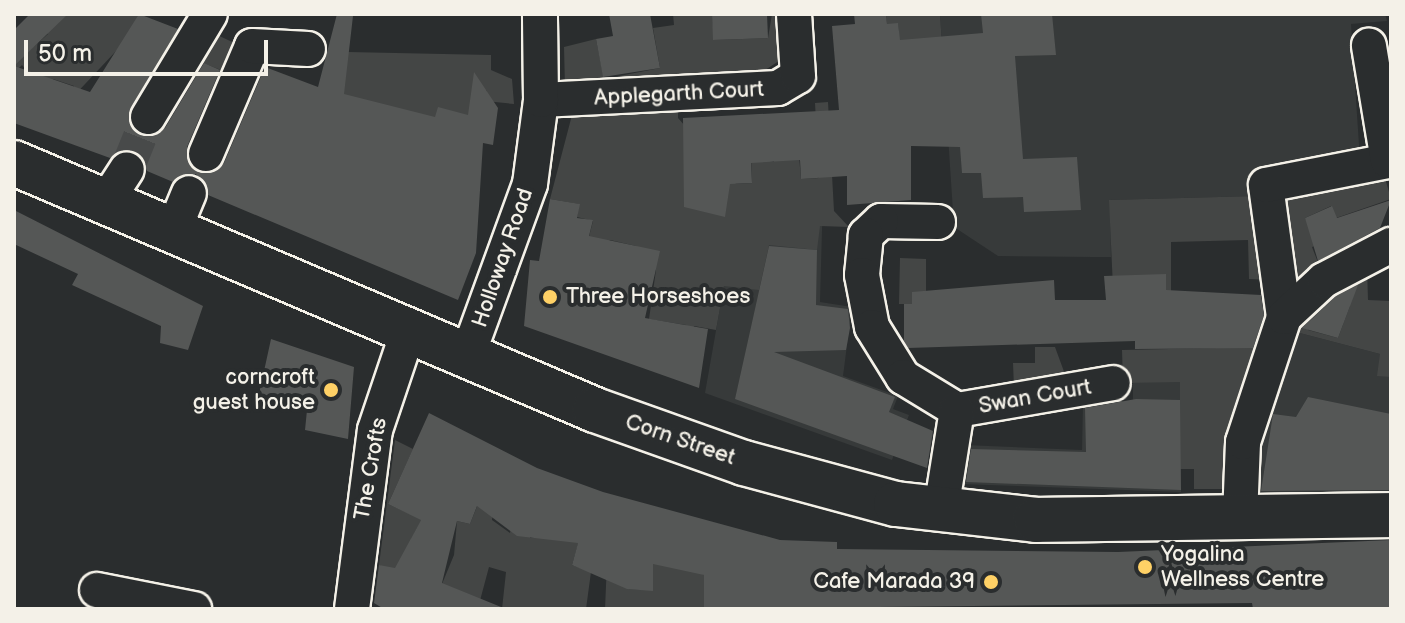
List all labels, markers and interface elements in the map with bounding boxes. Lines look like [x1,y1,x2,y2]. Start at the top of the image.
scale bar [28,24,272,74]
text: 50 m [38,39,92,68]
street label: Applegarth Court [593,76,765,112]
street label: Holloway Road [467,184,539,332]
place label: Three Horseshoes [566,284,750,310]
marker: Three Horseshoes [541,288,559,306]
place label: corncroft guest house [193,364,315,416]
street label: Swan Court [977,374,1093,420]
marker: corncroft guest house [322,381,340,399]
street label: Corn Street [621,409,739,471]
street label: The Crofts [349,416,393,522]
place label: Yogalina Wellness Centre [1161,541,1324,592]
marker: Yogalina Wellness Centre [1136,558,1154,576]
place label: Cafe Marada 39 [813,569,975,595]
marker: Cafe Marada 39 [982,573,1000,591]

